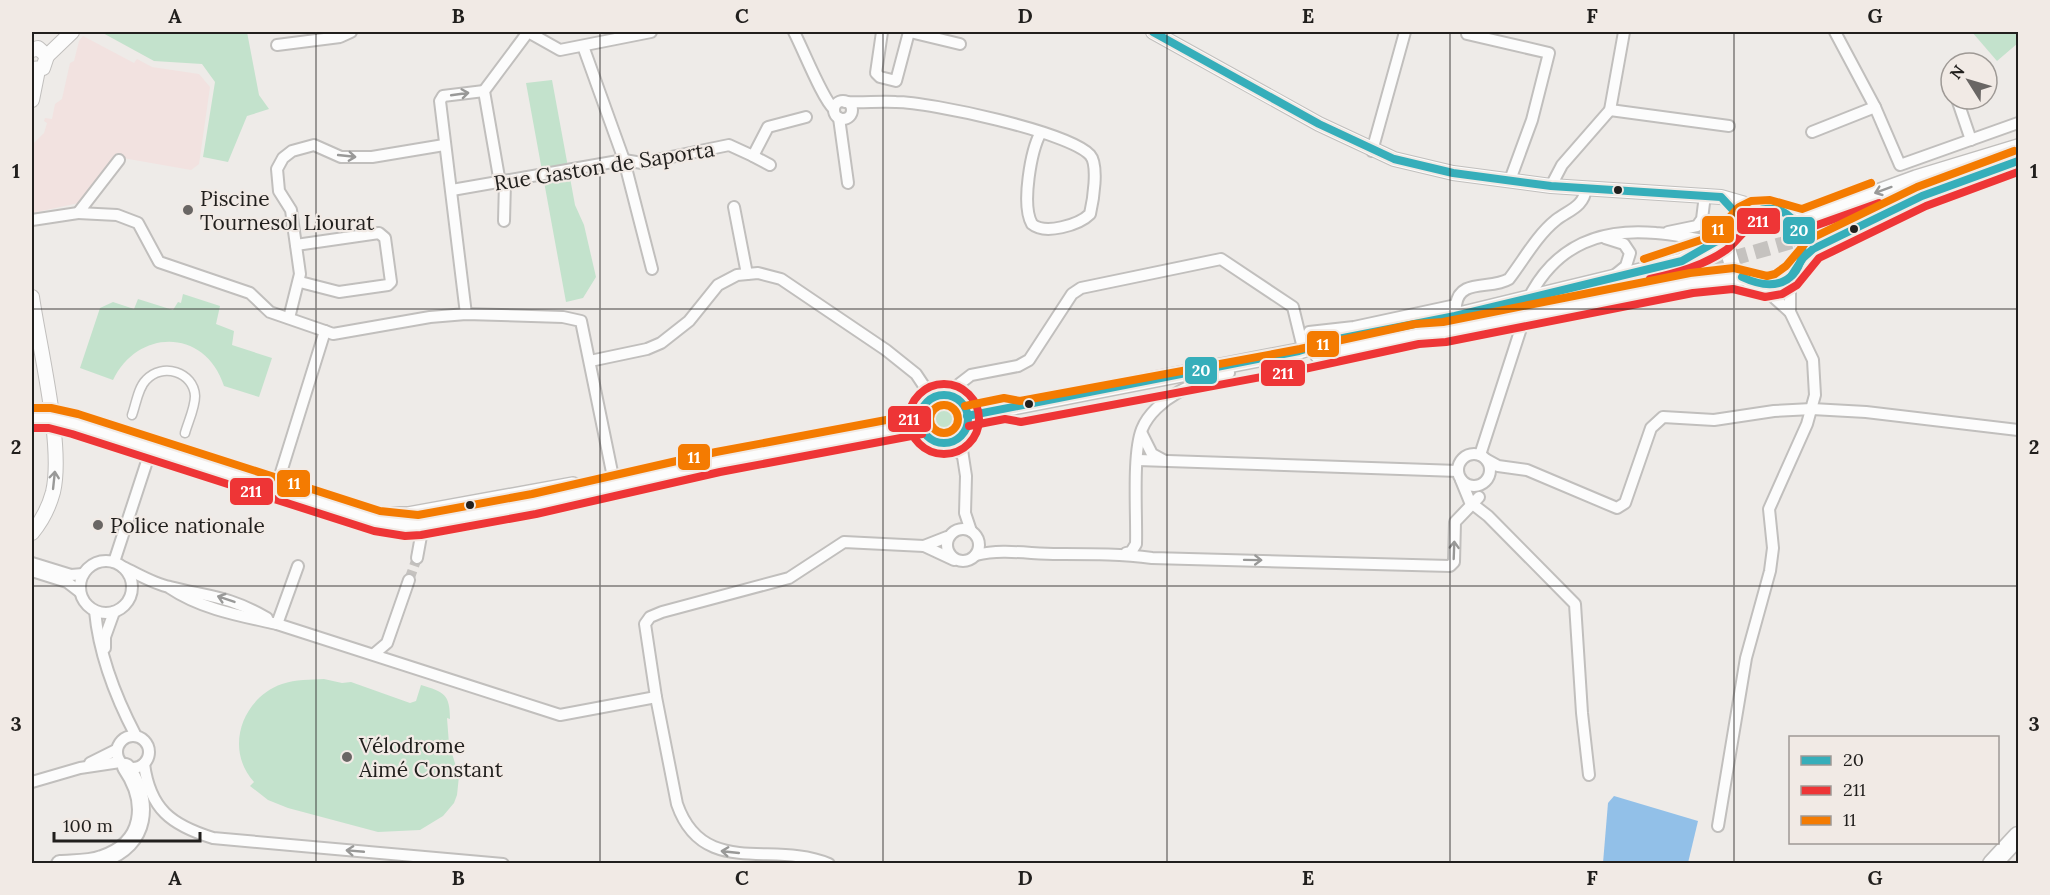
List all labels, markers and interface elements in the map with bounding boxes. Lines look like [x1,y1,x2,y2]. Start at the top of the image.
text: A [168,3,182,28]
text: B [451,3,465,28]
text: C [735,3,749,28]
text: D [1017,3,1033,28]
text: E [1302,3,1314,28]
text: F [1586,3,1598,28]
text: G [1867,3,1883,28]
north arrow [1939,51,1999,111]
text: N [1945,61,1969,83]
one-way arrow [449,88,469,99]
street label: Rue Gaston de Saporta [492,135,716,197]
one-way arrow [336,151,356,162]
text: 1 [12,158,20,183]
text: 1 [2030,158,2038,183]
unlabelled marker [1612,184,1624,196]
place label: Piscine Tournesol Liourat [200,185,375,236]
one-way arrow [1874,185,1893,196]
marker: Piscine Tournesol Liourat [181,203,195,217]
line badge: 211 [1736,207,1781,235]
text: 211 [1747,211,1769,231]
line badge: 11 [1701,215,1735,244]
line badge: 20 [1782,216,1816,245]
text: 11 [1712,219,1725,239]
text: 20 [1790,220,1808,240]
unlabelled marker [1848,223,1860,235]
line badge: 11 [1306,330,1340,358]
text: 11 [1317,334,1330,354]
line badge: 20 [1184,356,1218,385]
line badge: 211 [1260,359,1306,387]
text: 20 [1192,360,1210,380]
text: 211 [1272,363,1294,383]
unlabelled marker [1023,398,1035,410]
line badge: 211 [887,405,932,433]
text: 211 [898,409,920,429]
text: 2 [11,434,21,459]
text: 2 [2029,434,2039,459]
line badge: 11 [677,443,711,471]
text: 11 [688,447,701,467]
line badge: 11 [276,469,311,498]
one-way arrow [49,470,60,490]
text: 11 [288,473,301,493]
line badge: 211 [229,477,274,506]
text: 211 [240,481,262,501]
unlabelled marker [464,499,476,511]
place label: Police nationale [110,512,265,539]
marker: Police nationale [91,518,105,532]
one-way arrow [1449,540,1460,560]
one-way arrow [1242,555,1262,566]
one-way arrow [217,592,236,603]
text: 3 [10,711,22,736]
text: 3 [2028,711,2040,736]
place label: Vélodrome Aimé Constant [358,732,504,783]
legend [1789,736,1999,844]
text: 20 [1843,748,1864,771]
marker: Vélodrome Aimé Constant [340,750,354,764]
text: 211 [1843,778,1866,801]
scale bar [54,805,200,843]
text: 11 [1843,808,1856,831]
text: 100 m [63,814,113,837]
one-way arrow [346,845,366,856]
one-way arrow [720,846,740,857]
text: A [168,865,182,890]
text: B [451,865,465,890]
text: C [735,865,749,890]
text: D [1017,865,1033,890]
text: E [1302,865,1314,890]
text: F [1586,865,1598,890]
text: G [1867,865,1883,890]

